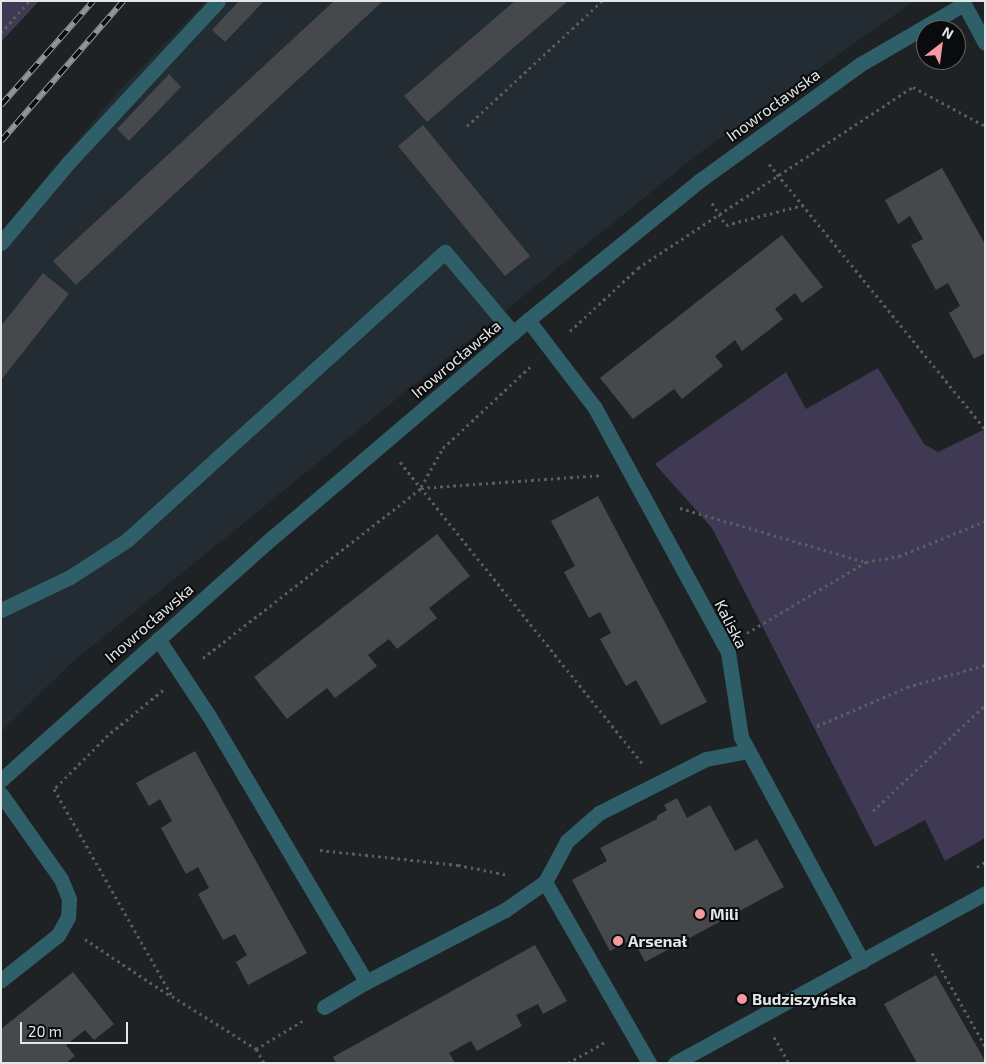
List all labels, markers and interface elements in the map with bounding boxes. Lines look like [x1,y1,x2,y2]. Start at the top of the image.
north arrow [916,20,966,70]
text: N [940,23,957,42]
street label: Inowrocławska [722,65,824,145]
street label: Inowrocławska [407,316,505,402]
street label: Inowrocławska [101,579,197,667]
street label: Kaliska [711,596,751,652]
place label: Mili [710,904,739,924]
marker: Mili [694,908,706,920]
place label: Arsenał [628,931,687,951]
marker: Arsenał [612,935,624,947]
place label: Budziszyńska [752,989,856,1009]
marker: Budziszyńska [736,993,748,1005]
scale bar [22,1012,130,1044]
text: 20 m [28,1022,62,1040]

